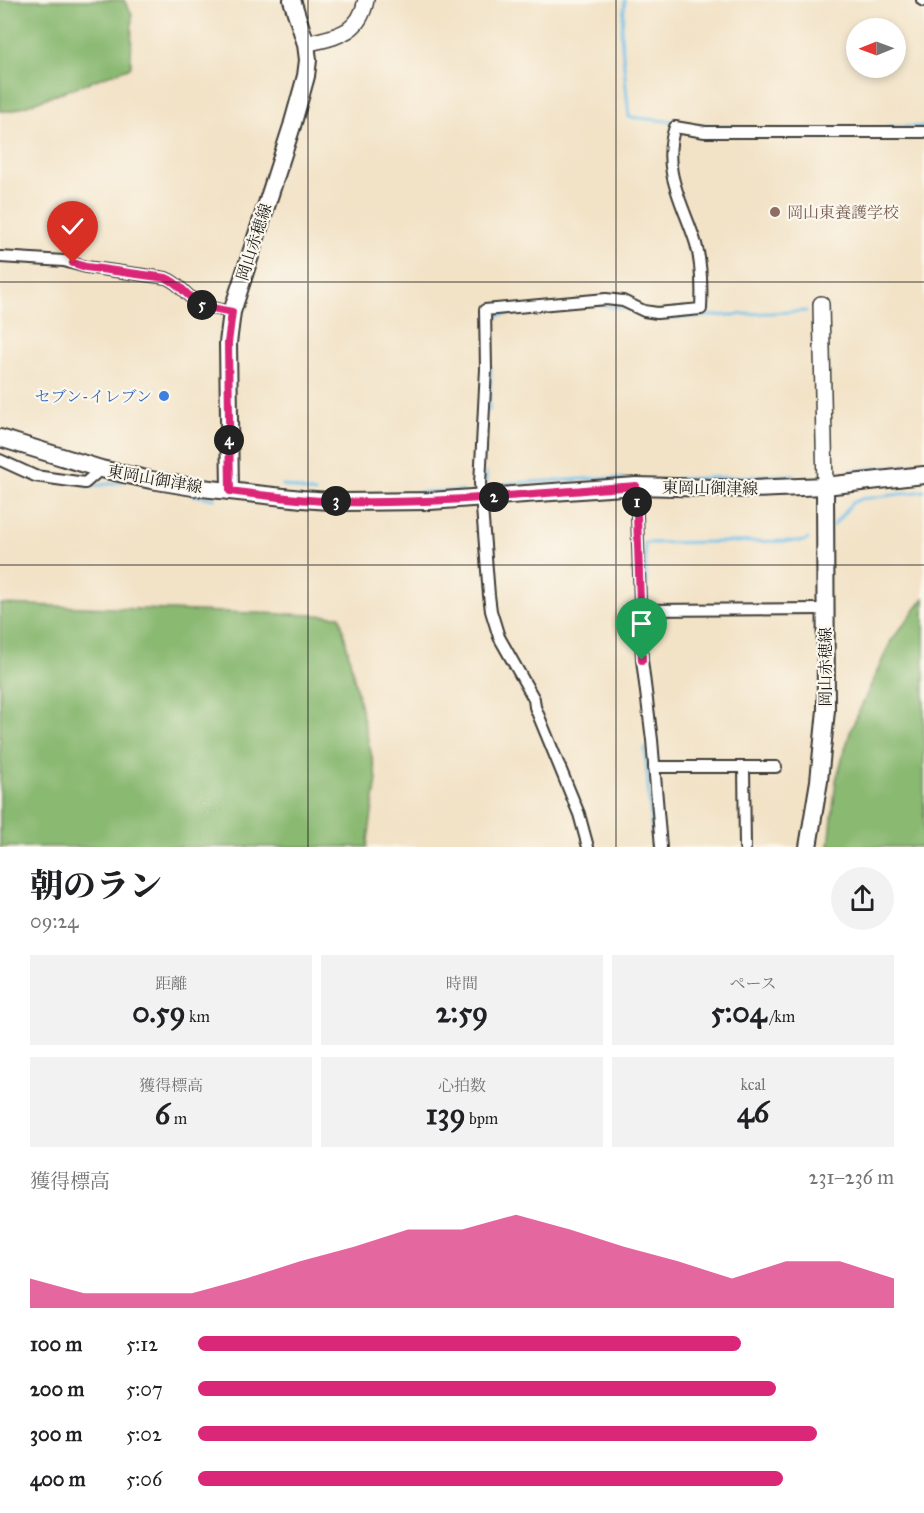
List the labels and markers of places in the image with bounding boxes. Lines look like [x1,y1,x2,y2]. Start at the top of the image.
pin [47,201,98,263]
place label: 岡山東養護学校 [787,203,899,222]
marker: 岡山東養護学校 [768,205,782,219]
pin: 5 [187,290,217,320]
place label: セブン-イレブン [35,387,152,406]
marker: セブン-イレブン [157,389,171,403]
pin: 4 [214,425,244,455]
pin: 2 [479,482,509,512]
pin: 3 [321,486,351,516]
pin: 1 [622,487,652,517]
pin [616,598,667,660]

